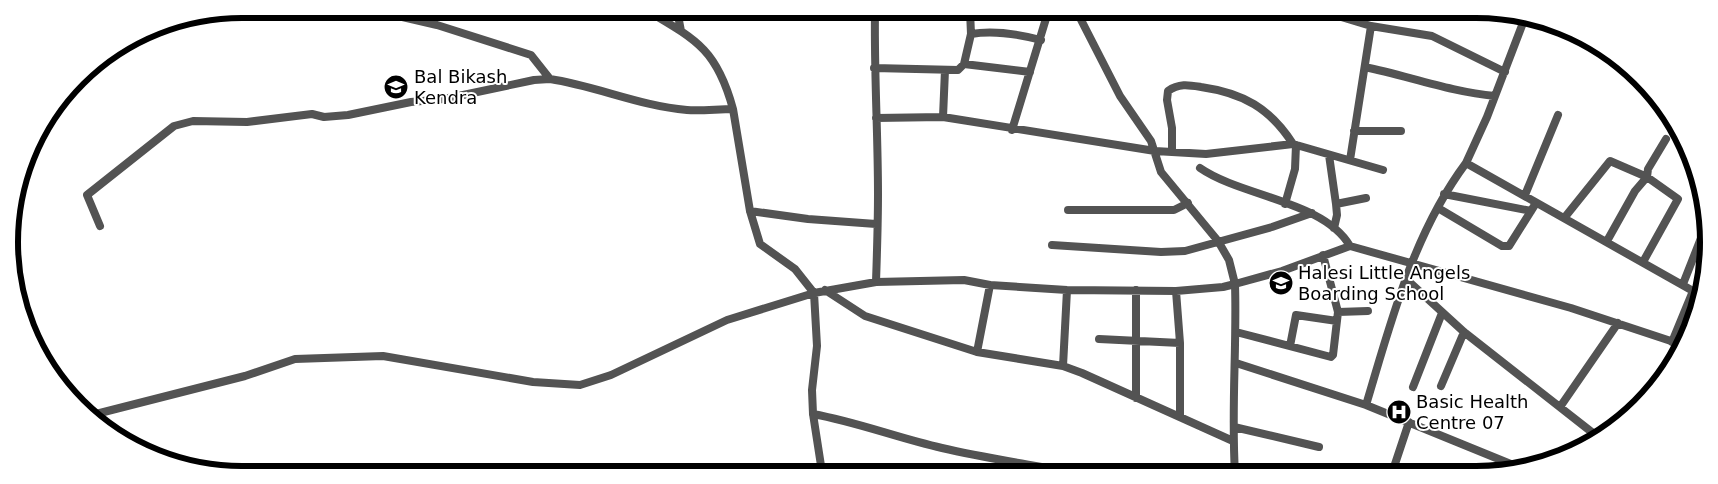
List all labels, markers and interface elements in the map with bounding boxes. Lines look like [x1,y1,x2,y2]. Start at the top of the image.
place label: Bal Bikash Kendra [414,66,507,108]
school or university icon: Bal Bikash Kendra [383,74,409,100]
place label: Halesi Little Angels Boarding School [1298,262,1470,304]
school or university icon: Halesi Little Angels Boarding School [1268,270,1294,296]
place label: Basic Health Centre 07 [1416,391,1528,433]
hospital icon: Basic Health Centre 07 [1386,399,1412,425]

